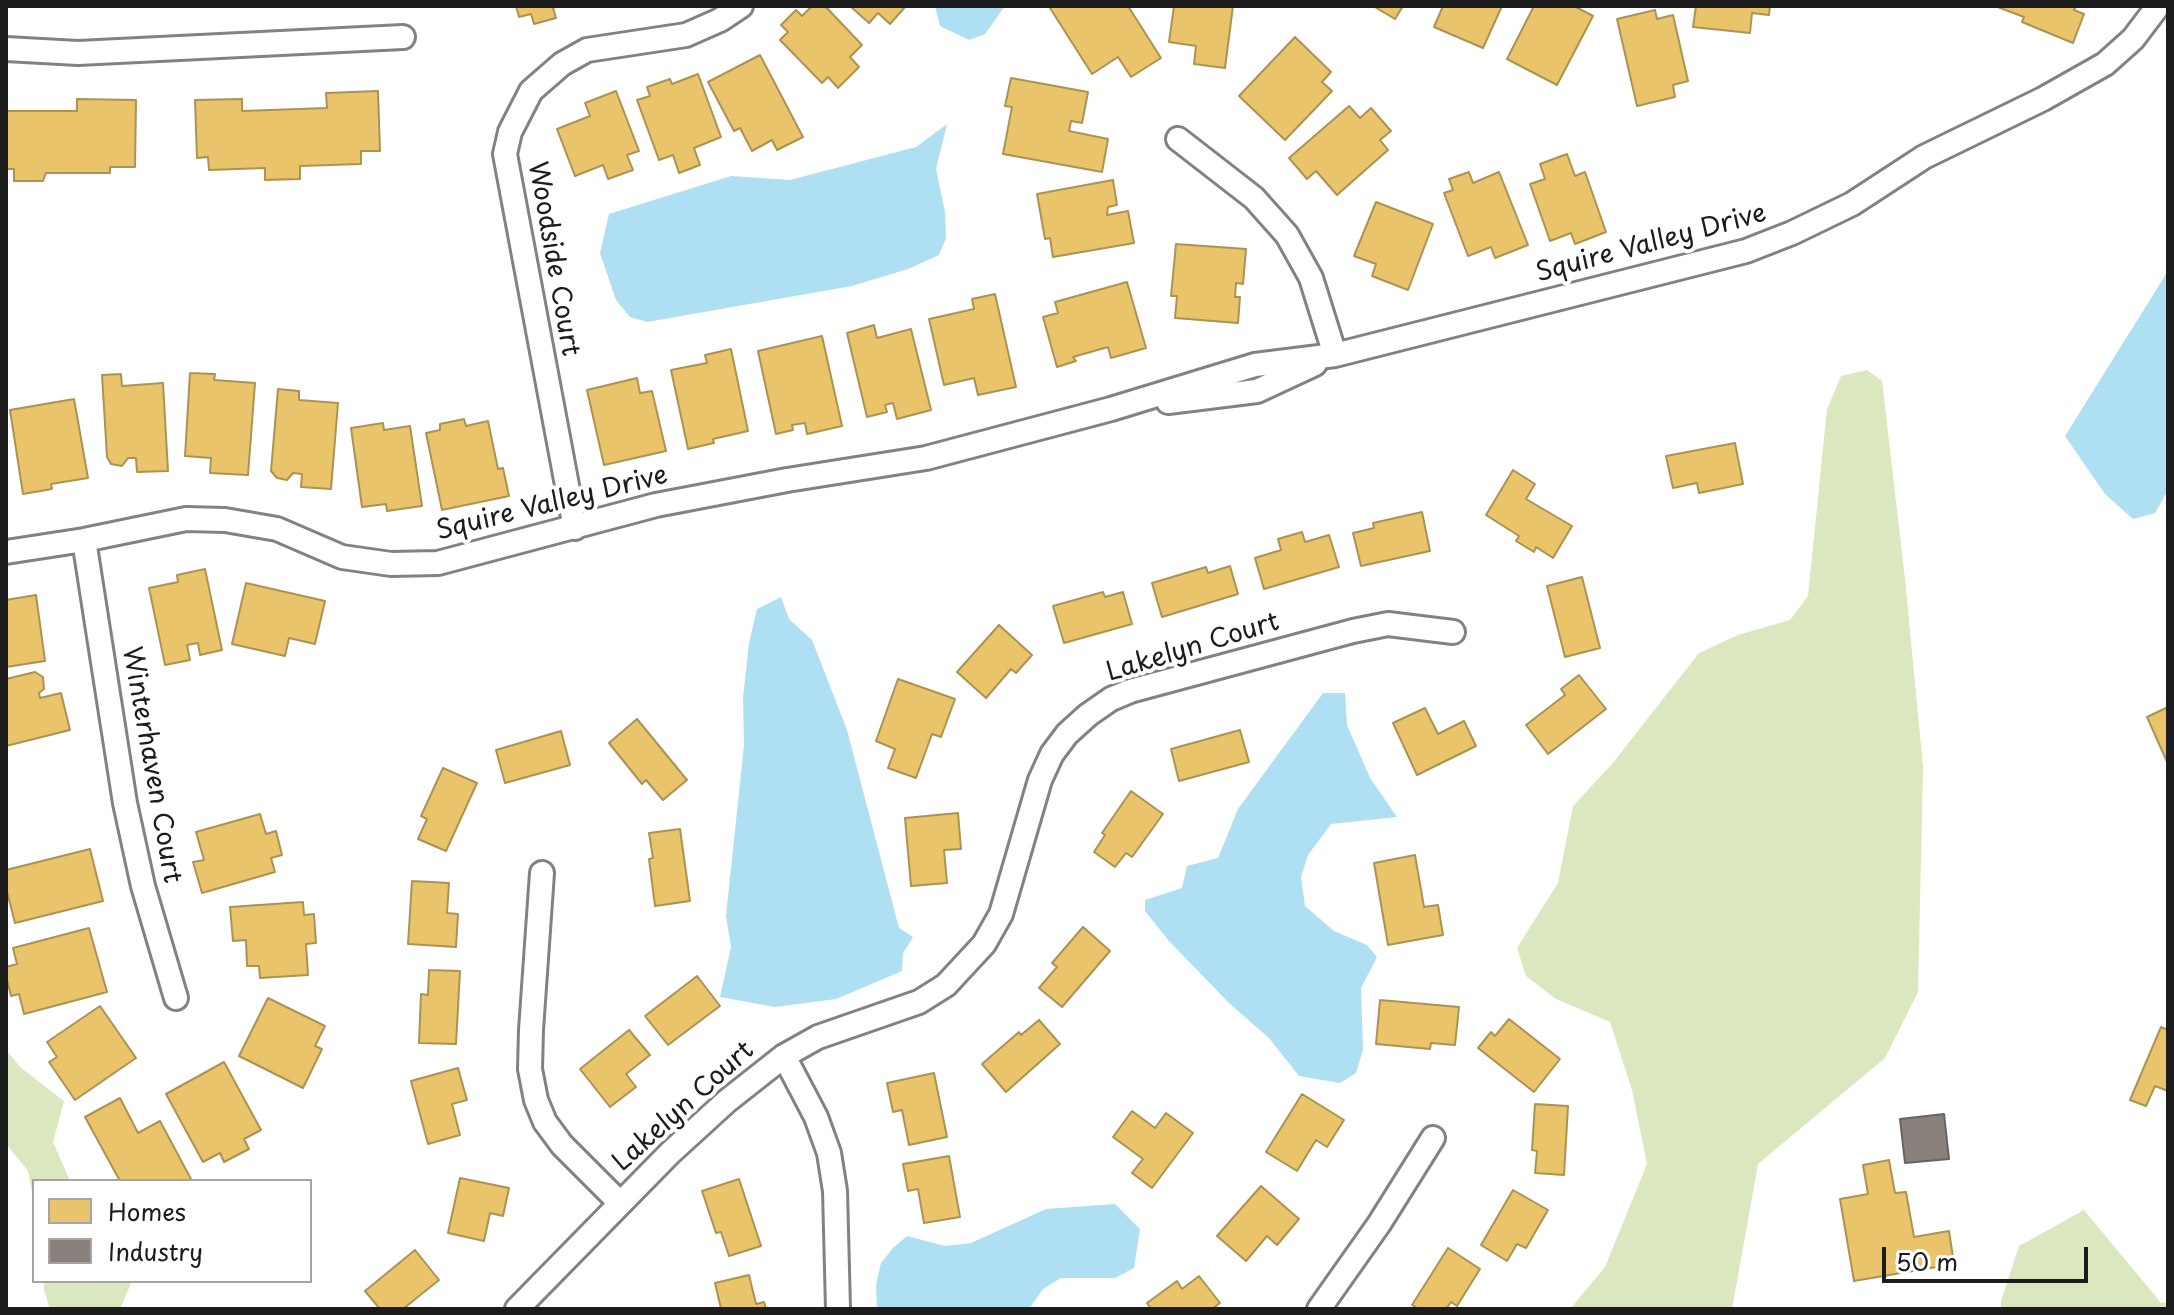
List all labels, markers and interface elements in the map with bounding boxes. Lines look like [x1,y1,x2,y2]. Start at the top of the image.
street label: Woodside Court [521,159,585,359]
street label: Squire Valley Drive [1532,198,1770,290]
street label: Squire Valley Drive [433,460,671,548]
street label: Lakelyn Court [1103,607,1283,689]
street label: Winterhaven Court [115,644,187,886]
street label: Lakelyn Court [607,1036,761,1178]
legend [32,1179,312,1283]
text: Homes [108,1193,186,1229]
scale bar [1886,1231,2092,1281]
text: Industry [108,1233,203,1269]
text: 50 m [1896,1243,1958,1279]

